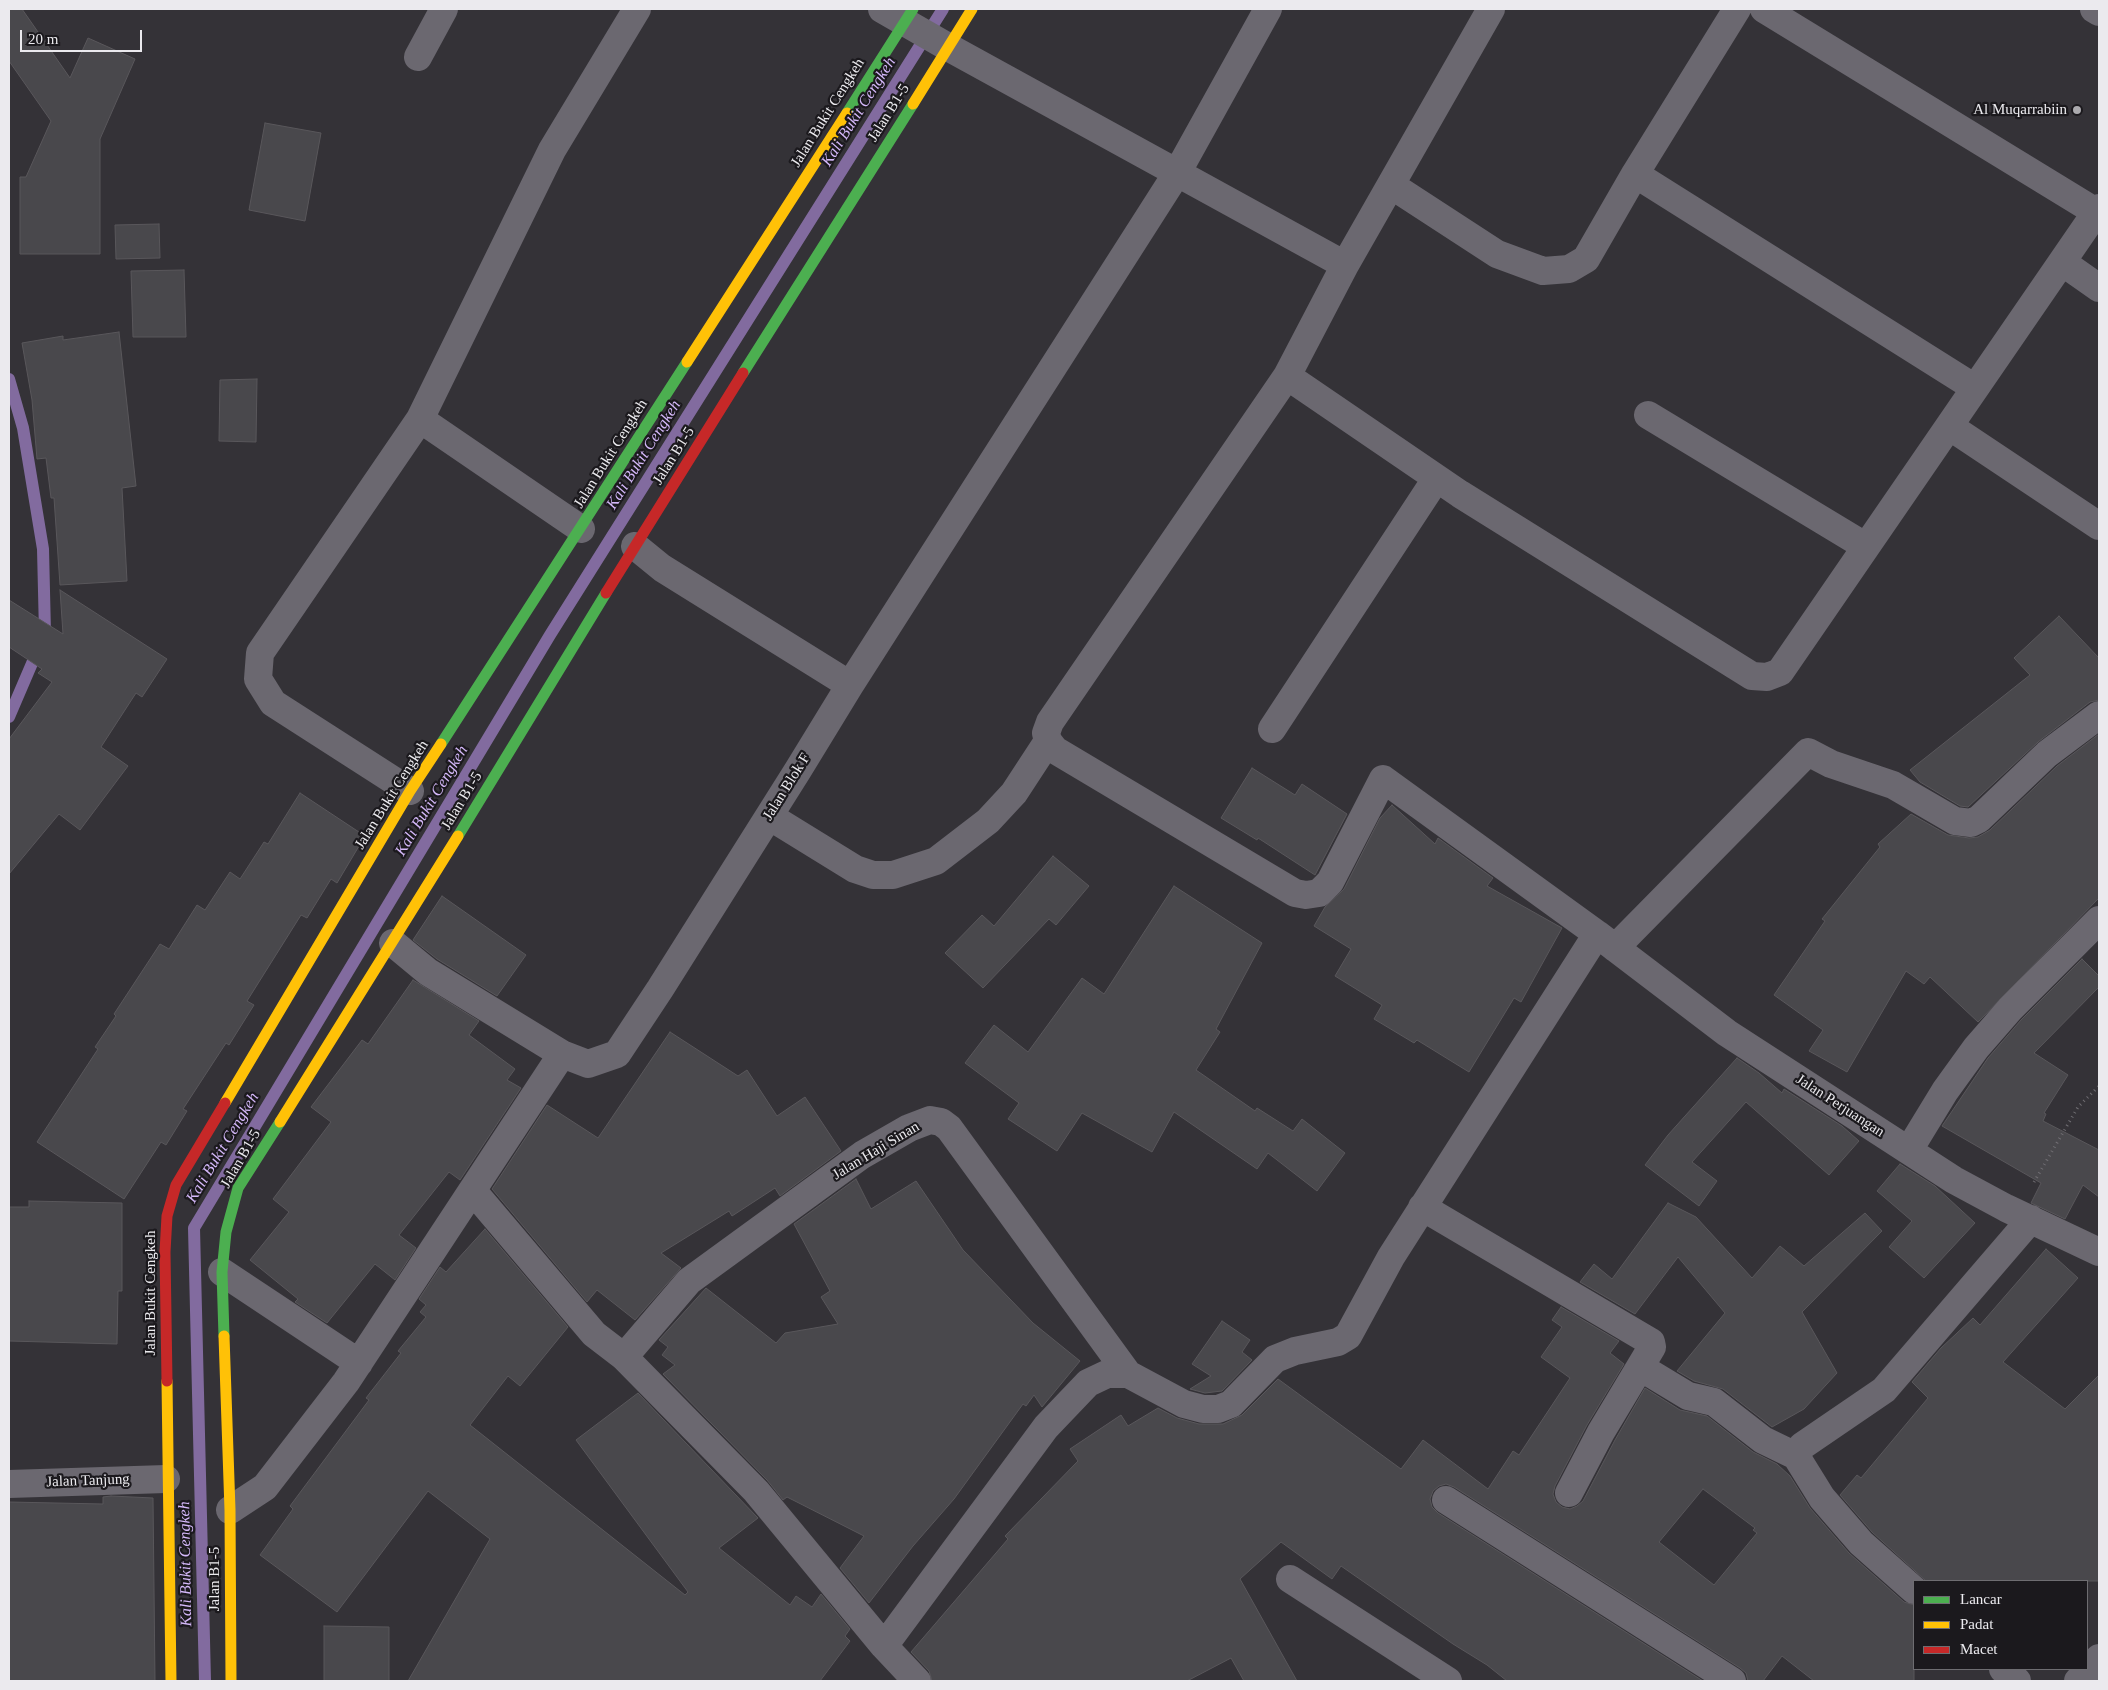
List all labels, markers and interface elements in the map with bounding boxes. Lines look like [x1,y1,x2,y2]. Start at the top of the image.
scale bar [22,20,145,52]
text: 20 m [28,31,58,47]
water label: Kali Bukit Cengkeh [818,54,900,170]
street label: Jalan Bukit Cengkeh [787,55,869,171]
street label: Jalan B1-5 [864,81,914,145]
place label: Al Muqarrabiin [1973,101,2067,119]
marker: Al Muqarrabiin [2071,104,2083,116]
street label: Jalan Bukit Cengkeh [570,396,652,512]
water label: Kali Bukit Cengkeh [603,397,685,513]
street label: Jalan B1-5 [649,424,699,488]
street label: Jalan Bukit Cengkeh [351,737,433,853]
water label: Kali Bukit Cengkeh [392,742,472,860]
street label: Jalan Blok F [759,750,815,824]
street label: Jalan B1-5 [438,769,486,833]
street label: Jalan Perjuangan [1792,1071,1888,1141]
water label: Kali Bukit Cengkeh [183,1089,263,1207]
street label: Jalan Haji Sinan [829,1118,923,1184]
street label: Jalan B1-5 [217,1127,265,1191]
street label: Jalan Bukit Cengkeh [142,1231,160,1355]
street label: Jalan Tanjung [46,1471,130,1491]
water label: Kali Bukit Cengkeh [175,1501,197,1627]
street label: Jalan B1-5 [206,1547,224,1611]
legend [1913,1580,2088,1670]
text: Lancar [1960,1591,2002,1607]
text: Padat [1960,1616,1993,1632]
text: Macet [1960,1641,1997,1657]

